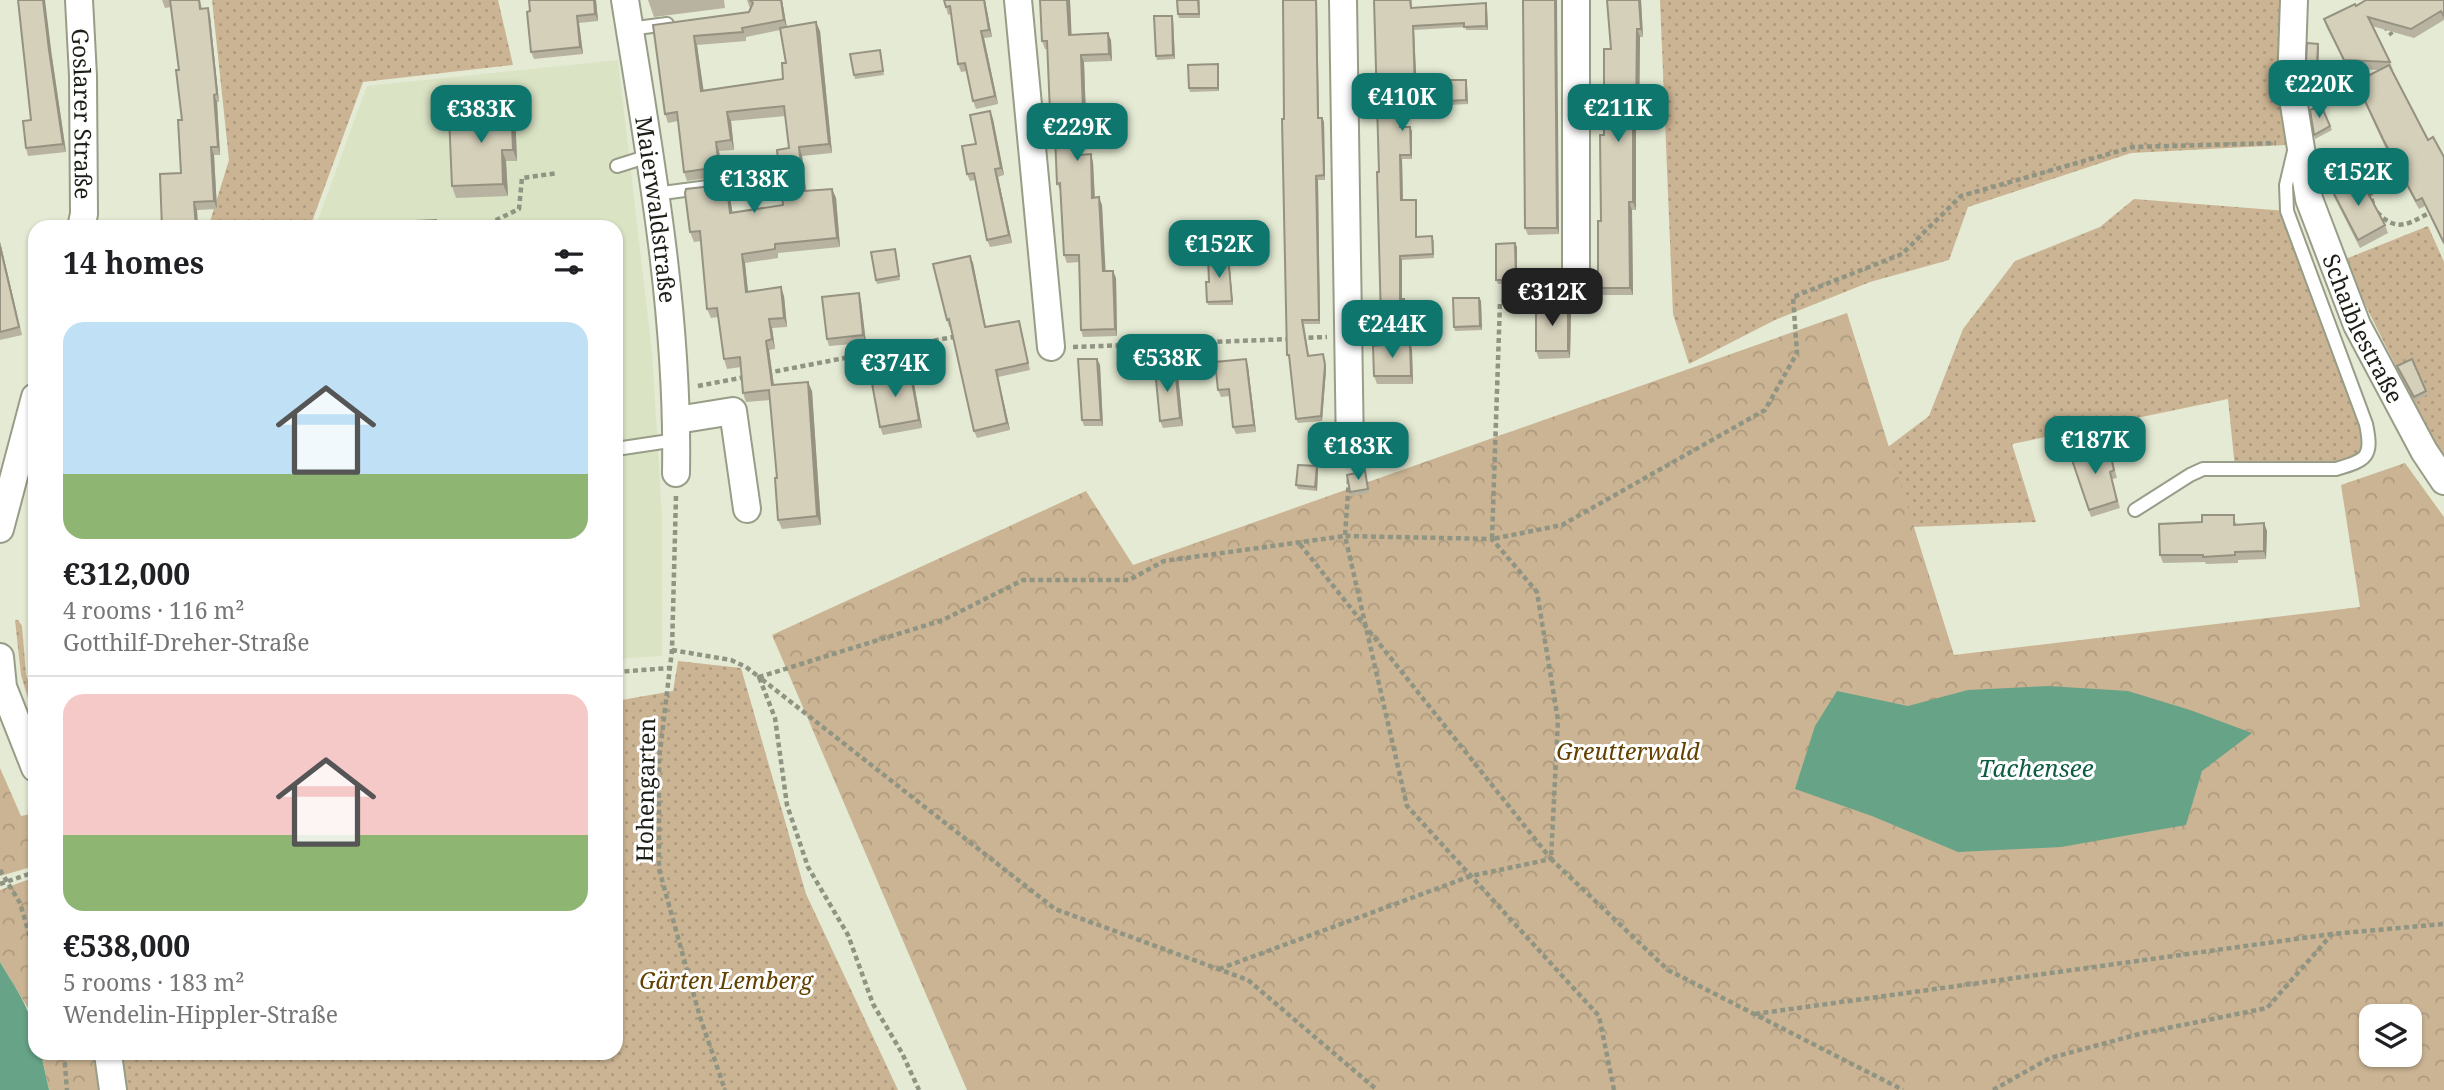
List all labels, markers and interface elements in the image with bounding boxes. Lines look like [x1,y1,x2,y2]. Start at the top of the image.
street label: Goslarer Straße [65,27,100,200]
pin: €220K [2270,60,2368,120]
text: €220K [2285,67,2353,99]
pin: €410K [1353,74,1451,133]
text: €410K [1368,80,1436,112]
pin: €211K [1569,85,1667,144]
pin: €383K [432,86,530,145]
text: €211K [1584,91,1652,123]
text: €383K [447,92,515,124]
pin: €229K [1028,104,1126,163]
text: €229K [1043,110,1111,142]
street label: Maierwaldstraße [628,114,684,304]
pin: €152K [2309,148,2407,208]
text: €152K [2324,155,2392,187]
pin: €138K [705,156,803,215]
text: €138K [720,162,788,194]
pin: €152K [1170,220,1268,280]
text: €152K [1185,227,1253,259]
text: 14 homes [63,242,204,283]
icon: filters [550,243,588,281]
street label: Schaiblestraße [2315,249,2412,409]
pin: €312K [1503,268,1601,328]
text: €312K [1518,275,1586,307]
pin: €244K [1343,300,1441,360]
text: €244K [1358,307,1426,339]
pin: €538K [1118,334,1216,394]
pin: €374K [846,340,944,399]
text: €538K [1133,341,1201,373]
text: €374K [861,346,929,378]
icon: home [263,367,389,493]
pin: €187K [2046,416,2144,476]
pin: €183K [1309,422,1407,482]
text: €187K [2061,423,2129,455]
text: €183K [1324,429,1392,461]
text: €312,000 [63,553,190,594]
text: 4 rooms · 116 m² [63,594,245,626]
text: Gotthilf-Dreher-Straße [63,626,309,658]
street label: Hohengarten [628,717,662,863]
park label: Greutterwald [1556,735,1700,767]
icon: home [263,739,389,865]
water label: Tachensee [1979,751,2094,784]
text: €538,000 [63,925,190,966]
park label: Gärten Lemberg [639,964,814,996]
text: 5 rooms · 183 m² [63,966,245,998]
text: Wendelin-Hippler-Straße [63,998,338,1030]
map controls [2359,1004,2422,1067]
button: layers [2359,1004,2422,1067]

